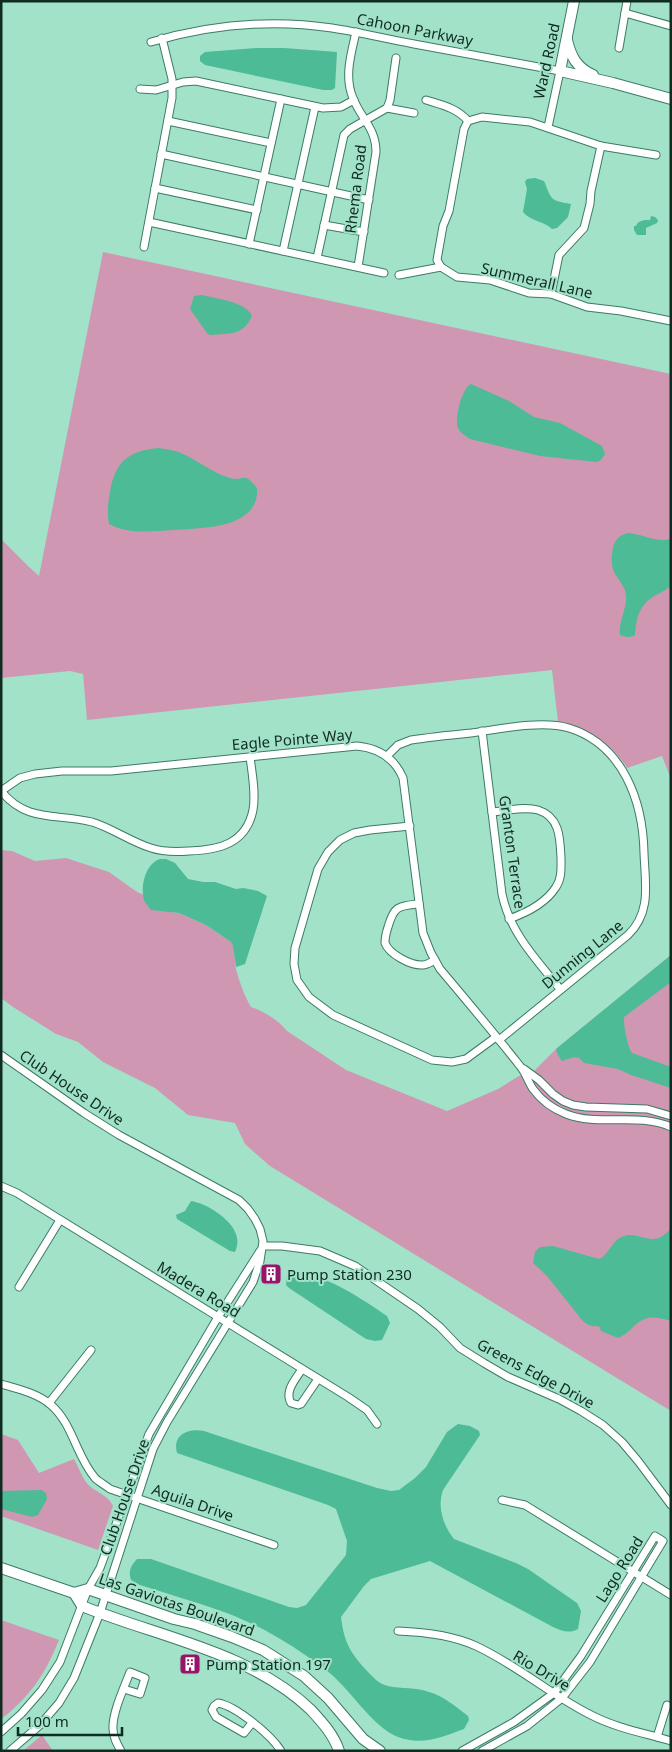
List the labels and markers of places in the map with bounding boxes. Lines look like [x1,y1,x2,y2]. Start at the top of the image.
building icon: Pump Station 230 [259,1262,283,1286]
place label: Pump Station 230 [287,1264,412,1284]
building icon: Pump Station 197 [178,1652,202,1676]
place label: Pump Station 197 [206,1654,331,1674]

